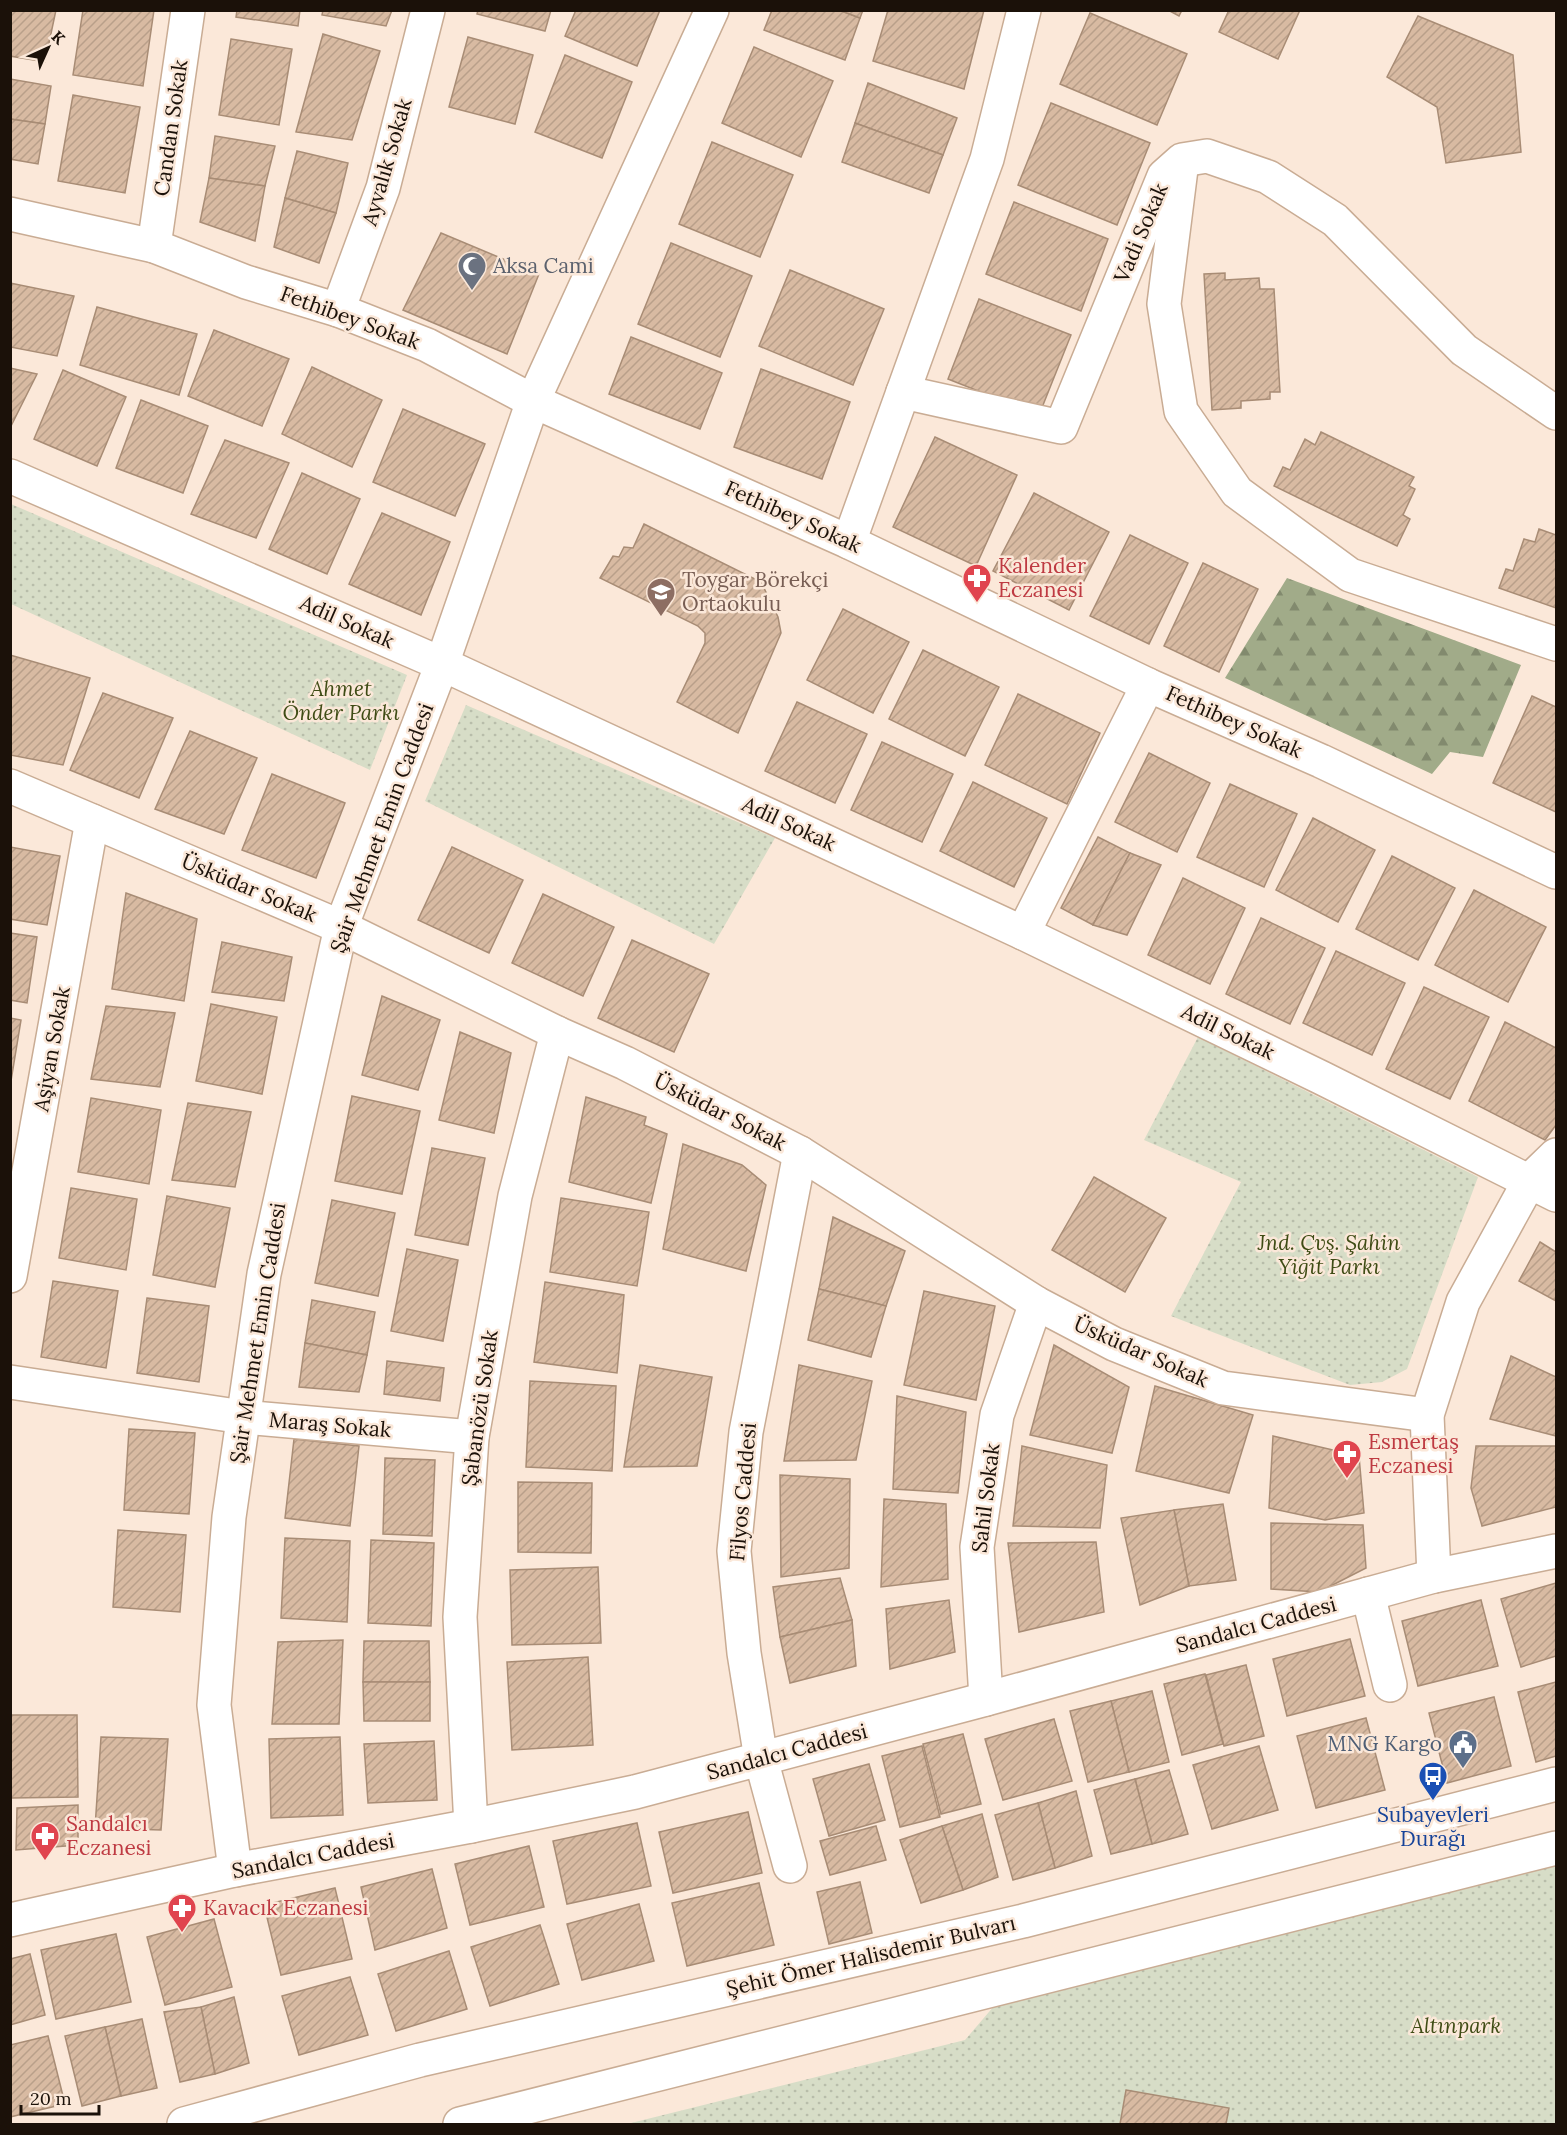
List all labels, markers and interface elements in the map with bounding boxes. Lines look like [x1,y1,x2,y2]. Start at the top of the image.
north arrow [18,18,78,78]
text: K [48,26,70,49]
street label: Candan Sokak [148,57,194,198]
street label: Ayvalık Sokak [355,94,418,230]
street label: Vadi Sokak [1107,178,1174,288]
mosque icon: Aksa Cami [456,250,488,292]
place label: Aksa Cami [492,252,594,279]
street label: Fethibey Sokak [277,280,424,356]
street label: Fethibey Sokak [721,474,866,559]
place label: Kalender Eczanesi [998,552,1086,603]
pharmacy icon: Kalender Eczanesi [961,562,993,604]
place label: Toygar Börekçi Ortaokulu [682,566,828,617]
school or university icon: Toygar Börekçi Ortaokulu [645,576,677,618]
street label: Adil Sokak [295,588,399,655]
park label: Ahmet Önder Parkı [282,675,400,726]
street label: Fethibey Sokak [1162,679,1307,764]
street label: Şair Mehmet Emin Caddesi [324,699,439,956]
street label: Adil Sokak [737,790,841,857]
street label: Üsküdar Sokak [177,847,322,929]
street label: Aşiyan Sokak [27,984,76,1115]
street label: Adil Sokak [1176,997,1280,1066]
street label: Üsküdar Sokak [650,1067,791,1157]
street label: Şair Mehmet Emin Caddesi [224,1201,291,1465]
park label: Jnd. Çvş. Şahin Yiğit Parkı [1257,1229,1400,1280]
street label: Üsküdar Sokak [1070,1310,1213,1394]
street label: Şabanözü Sokak [455,1328,504,1488]
street label: Maraş Sokak [268,1406,393,1443]
street label: Filyos Caddesi [723,1421,762,1562]
place label: Esmertaş Eczanesi [1368,1428,1459,1479]
pharmacy icon: Esmertaş Eczanesi [1331,1438,1363,1480]
street label: Sahil Sokak [965,1441,1006,1554]
street label: Sandalcı Caddesi [1173,1590,1339,1659]
street label: Sandalcı Caddesi [704,1717,870,1786]
public building icon: MNG Kargo [1447,1728,1479,1770]
place label: MNG Kargo [1327,1730,1442,1757]
bus stop icon: Subayevleri Durağı [1417,1760,1449,1802]
place label: Subayevleri Durağı [1377,1801,1489,1852]
place label: Sandalcı Eczanesi [66,1810,152,1861]
pharmacy icon: Sandalcı Eczanesi [29,1820,61,1862]
street label: Sandalcı Caddesi [229,1827,396,1884]
pharmacy icon: Kavacık Eczanesi [166,1892,198,1934]
place label: Kavacık Eczanesi [203,1894,369,1921]
street label: Şehit Ömer Halisdemir Bulvarı [724,1909,1018,2002]
park label: Altınpark [1410,2012,1501,2039]
scale bar [21,2078,99,2116]
text: 20 m [30,2087,72,2110]

